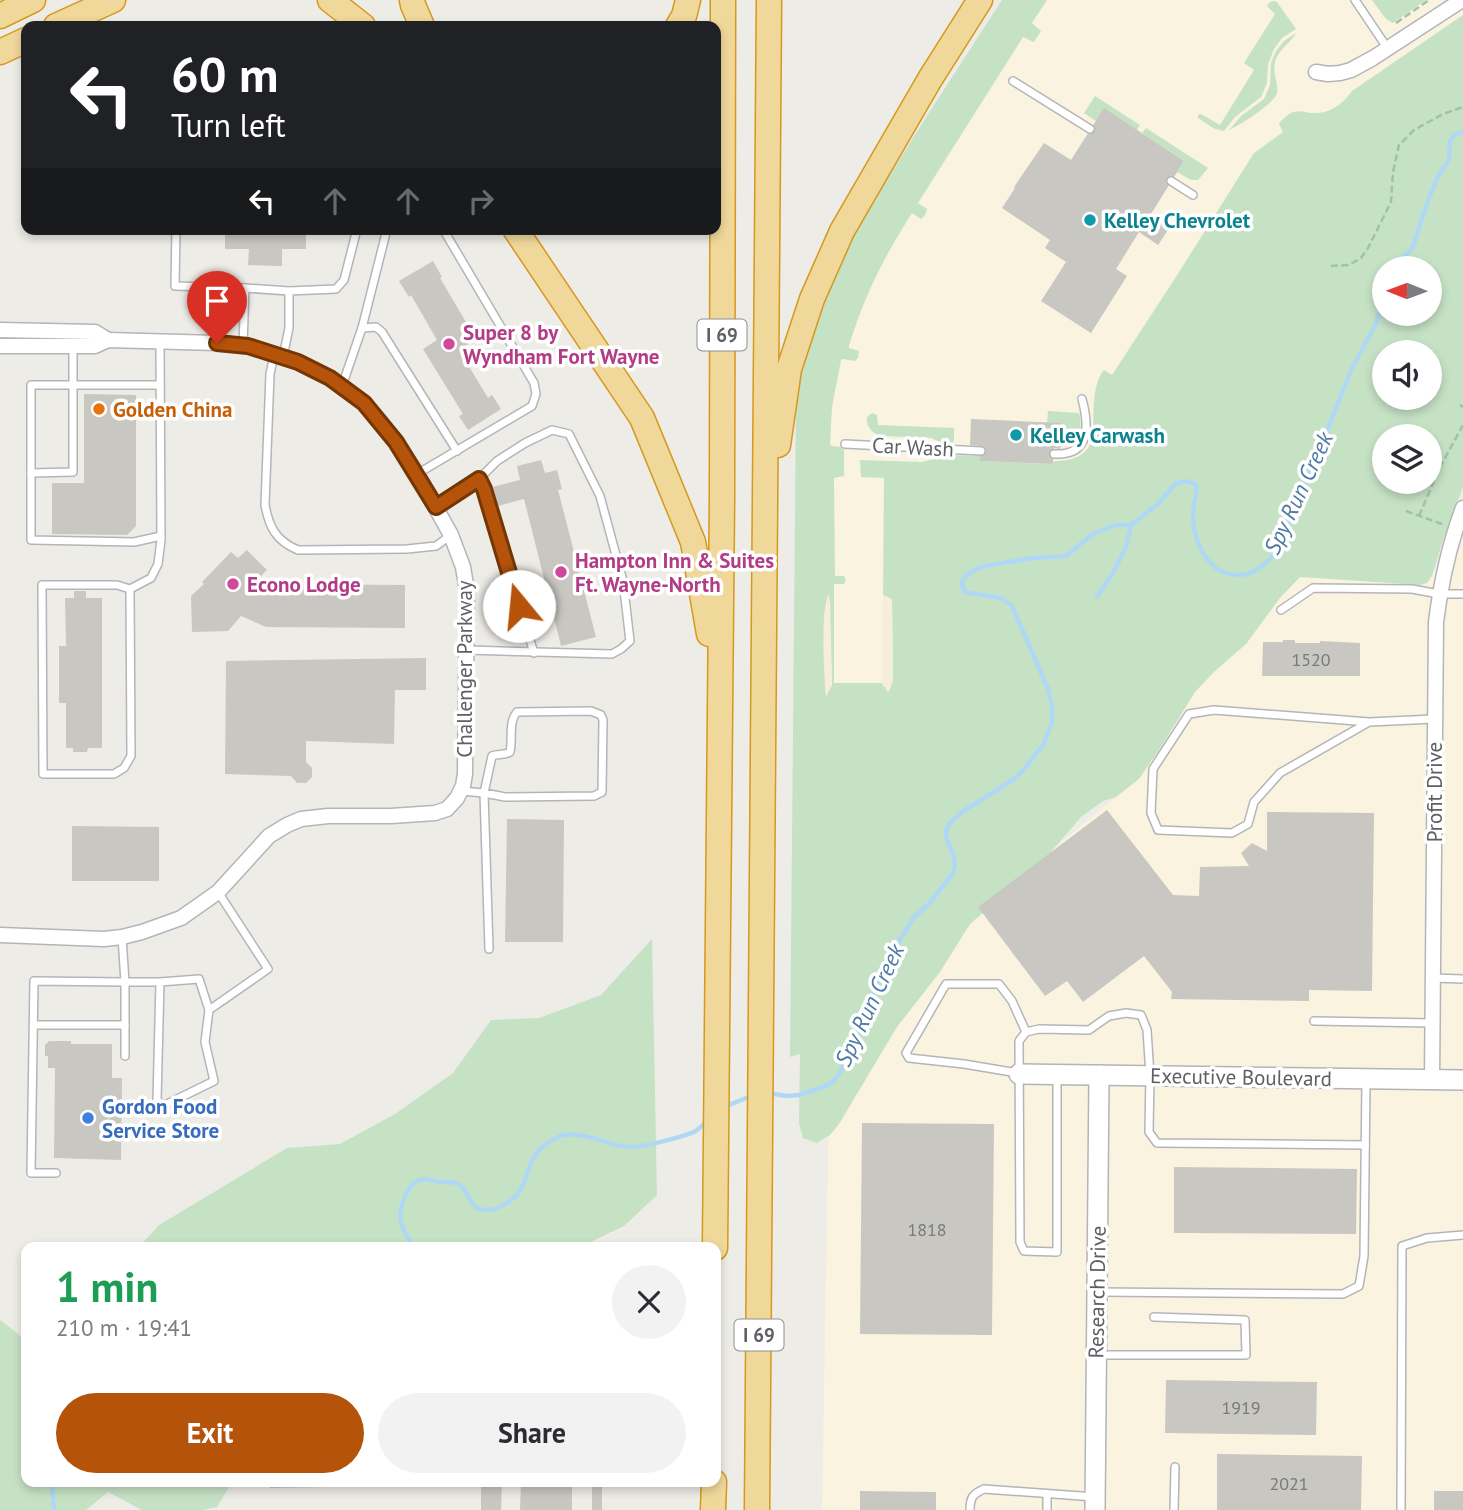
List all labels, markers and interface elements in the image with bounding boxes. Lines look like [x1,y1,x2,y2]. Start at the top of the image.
text: 60 m [171,42,278,106]
icon: left [56,49,147,140]
text: Turn left [171,104,286,146]
icon: left [243,182,281,220]
icon: ahead [316,182,354,220]
icon: ahead [389,182,427,220]
icon: right [462,182,500,220]
place label: Kelley Chevrolet [1104,207,1251,234]
marker: Kelley Chevrolet [1082,212,1098,228]
north arrow [1372,256,1442,326]
map controls [1372,256,1442,494]
pin [187,271,247,343]
icon: arrive [198,282,236,320]
place label: Super 8 by Wyndham Fort Wayne [463,319,660,370]
road number: I 69 [698,320,746,350]
marker: Super 8 by Wyndham Fort Wayne [441,336,457,352]
button: sound [1372,340,1442,410]
place label: Golden China [113,396,232,423]
marker: Golden China [91,401,107,417]
place label: Kelley Carwash [1030,422,1165,449]
button: layers [1372,424,1442,494]
water label: Spy Run Creek [1257,426,1340,559]
marker: Kelley Carwash [1008,427,1024,443]
street label: Car Wash [872,431,954,463]
place label: Hampton Inn & Suites Ft. Wayne-North [575,547,774,598]
marker: Hampton Inn & Suites Ft. Wayne-North [553,564,569,580]
position arrow [482,569,556,643]
place label: Econo Lodge [247,571,361,598]
marker: Econo Lodge [225,576,241,592]
street label: Challenger Parkway [451,580,478,758]
house number: 1520 [1291,648,1331,671]
street label: Profit Drive [1421,742,1448,842]
water label: Spy Run Creek [828,938,911,1071]
street label: Executive Boulevard [1150,1062,1332,1092]
place label: Gordon Food Service Store [102,1093,219,1144]
marker: Gordon Food Service Store [80,1110,96,1126]
house number: 1818 [907,1218,947,1241]
street label: Research Drive [1082,1225,1112,1359]
text: 1 min [56,1259,158,1314]
button: close [612,1265,686,1339]
text: 210 m · 19:41 [56,1313,192,1342]
road number: I 69 [734,1320,784,1350]
button: Exit [56,1393,364,1473]
button: Share [378,1393,686,1473]
house number: 1919 [1221,1396,1261,1419]
house number: 2021 [1269,1472,1309,1495]

